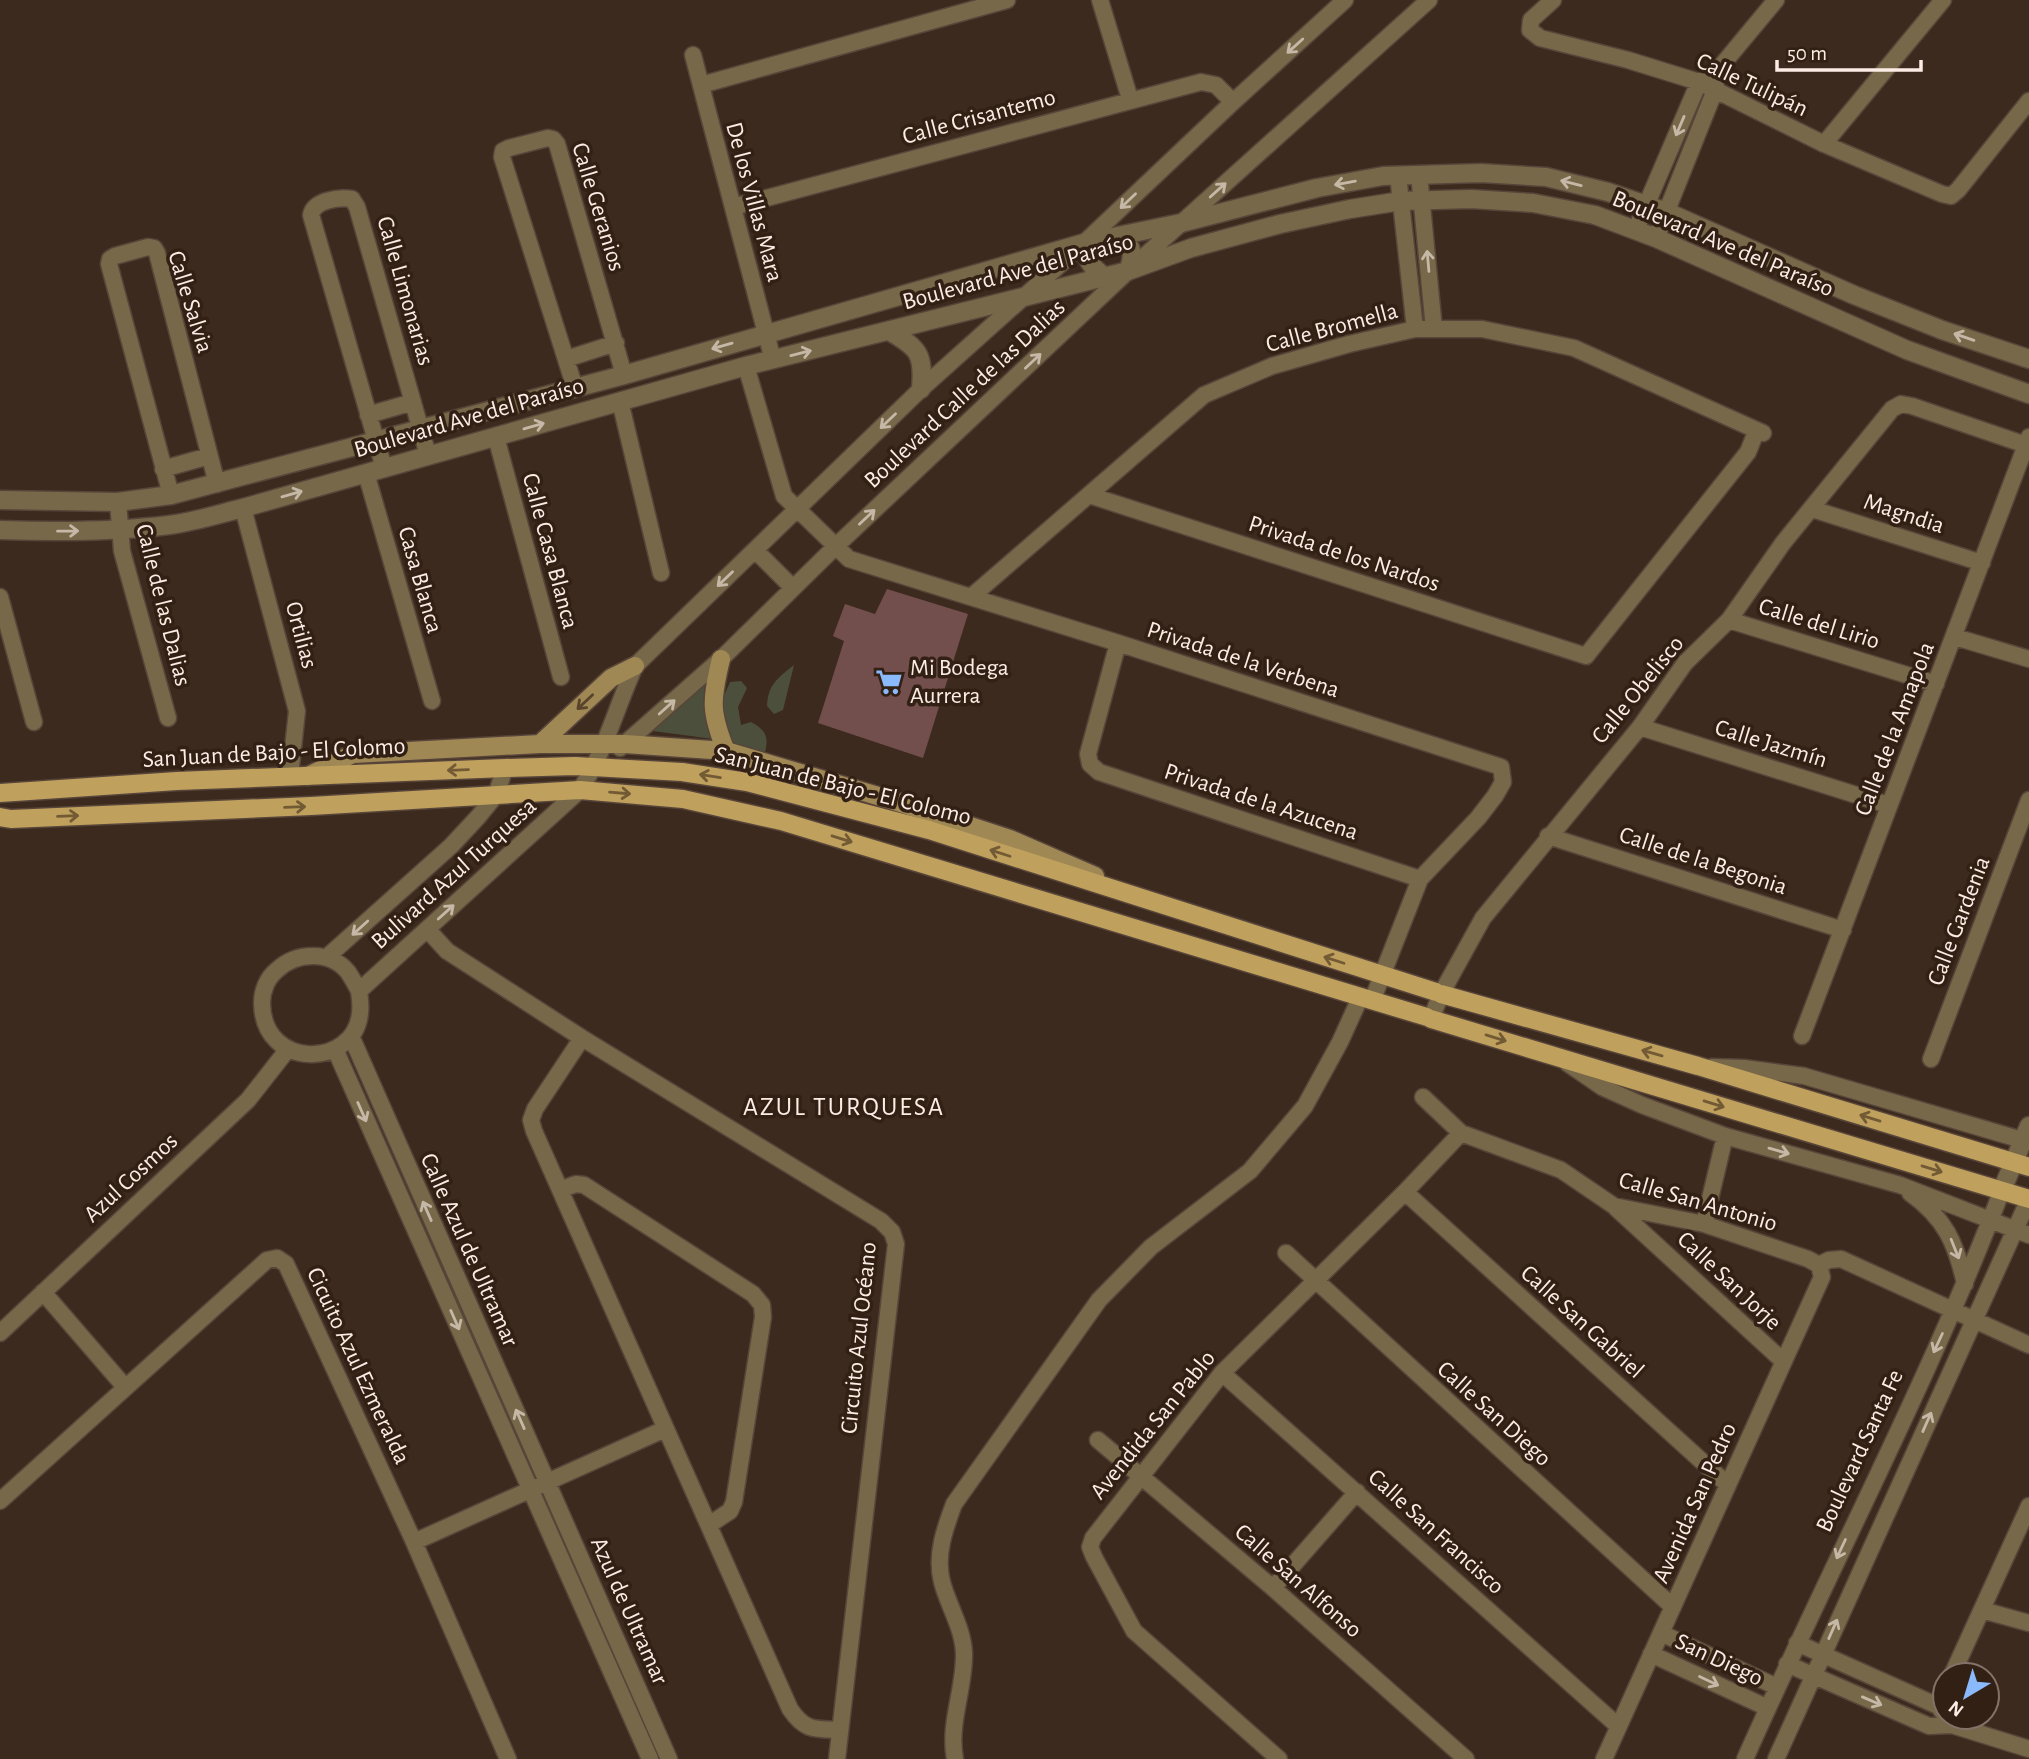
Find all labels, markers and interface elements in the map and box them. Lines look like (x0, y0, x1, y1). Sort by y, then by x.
scale bar (1777, 28, 1920, 72)
one-way arrow (1286, 38, 1304, 54)
text: 50 m (1787, 43, 1827, 64)
street label: Calle Tulipán (1693, 49, 1811, 121)
street label: Calle Crisantemo (900, 85, 1058, 149)
one-way arrow (1673, 114, 1686, 136)
street label: De los Villas Mara (721, 120, 787, 284)
street label: Calle Geranios (567, 140, 629, 274)
one-way arrow (1560, 176, 1583, 189)
one-way arrow (1334, 177, 1357, 190)
one-way arrow (1209, 181, 1226, 198)
street label: Boulevard Ave del Paraíso (1609, 186, 1837, 302)
one-way arrow (1120, 193, 1137, 210)
street label: Calle Limonarias (372, 214, 438, 368)
street label: Boulevard Ave del Paraíso (900, 230, 1136, 314)
street label: Calle Salvia (163, 248, 217, 356)
one-way arrow (1421, 250, 1434, 273)
street label: Boulevard Calle de las Dalias (860, 295, 1070, 493)
street label: Calle Bromella (1263, 299, 1401, 357)
one-way arrow (1954, 330, 1976, 342)
one-way arrow (712, 341, 734, 354)
one-way arrow (789, 346, 812, 359)
one-way arrow (1024, 352, 1041, 369)
street label: Boulevard Ave del Paraíso (351, 374, 587, 462)
one-way arrow (880, 413, 897, 430)
one-way arrow (523, 419, 545, 432)
street label: Calle Casa Blanca (518, 471, 582, 631)
one-way arrow (280, 487, 302, 500)
street label: Magndia (1861, 490, 1947, 538)
one-way arrow (859, 508, 876, 525)
street label: Privada de los Nardos (1245, 512, 1443, 596)
street label: Calle de las Dalias (131, 522, 195, 688)
one-way arrow (56, 524, 79, 538)
street label: Casa Blanca (393, 524, 447, 636)
one-way arrow (717, 571, 734, 588)
street label: Calle del Lirio (1756, 594, 1882, 654)
street label: Ortilias (281, 599, 321, 671)
street label: Privada de la Verbena (1144, 618, 1342, 702)
street label: Calle Obelisco (1588, 632, 1688, 748)
street label: Calle de la Amapola (1851, 639, 1939, 819)
place label: Mi Bodega Aurrera (910, 656, 1009, 708)
supermarket icon: Mi Bodega Aurrera (874, 667, 904, 697)
one-way arrow (576, 694, 594, 710)
one-way arrow (658, 699, 676, 715)
street label: Calle Jazmín (1712, 716, 1830, 772)
street label: San Juan de Bajo - El Colomo (142, 734, 406, 772)
street label: San Juan de Bajo - El Colomo (712, 743, 974, 829)
street label: Privada de la Azucena (1161, 759, 1361, 845)
one-way arrow (447, 763, 470, 776)
one-way arrow (699, 769, 721, 782)
one-way arrow (608, 787, 631, 800)
street label: Bulivard Azul Turquesa (367, 794, 541, 954)
one-way arrow (284, 800, 307, 813)
one-way arrow (56, 810, 79, 823)
street label: Calle de la Begonia (1616, 823, 1790, 899)
one-way arrow (831, 834, 853, 847)
one-way arrow (990, 845, 1012, 858)
street label: Calle Gardenia (1923, 853, 1995, 989)
one-way arrow (437, 903, 454, 920)
one-way arrow (351, 920, 369, 936)
one-way arrow (1323, 952, 1345, 965)
one-way arrow (1485, 1033, 1507, 1046)
one-way arrow (1641, 1046, 1663, 1059)
district label: AZUL TURQUESA (743, 1094, 945, 1120)
one-way arrow (1703, 1099, 1725, 1112)
one-way arrow (356, 1101, 369, 1122)
one-way arrow (1859, 1111, 1881, 1124)
street label: Azul Cosmos (80, 1129, 182, 1227)
one-way arrow (1767, 1145, 1789, 1158)
street label: Calle Azul de Ultramar (416, 1150, 522, 1350)
one-way arrow (1921, 1163, 1943, 1176)
street label: Calle San Antonio (1616, 1168, 1780, 1236)
one-way arrow (420, 1201, 433, 1223)
street label: Calle San Jorje (1672, 1227, 1786, 1335)
one-way arrow (1950, 1237, 1963, 1259)
street label: Circuito Azul Océano (837, 1241, 881, 1435)
street label: Calle San Gabriel (1516, 1261, 1648, 1383)
street label: Cicuito Azul Ezmeralda (302, 1264, 414, 1468)
one-way arrow (449, 1309, 462, 1330)
one-way arrow (1930, 1332, 1944, 1353)
street label: Avendida San Pablo (1086, 1346, 1220, 1504)
street label: Calle San Diego (1432, 1357, 1556, 1471)
street label: Boulevard Santa Fe (1812, 1366, 1908, 1536)
one-way arrow (513, 1409, 526, 1430)
one-way arrow (1921, 1412, 1934, 1433)
street label: Avenida San Pedro (1649, 1419, 1741, 1587)
street label: Calle San Francisco (1363, 1465, 1509, 1599)
street label: Calle San Alfonso (1230, 1520, 1366, 1642)
street label: Azul de Ultramar (586, 1534, 672, 1688)
one-way arrow (1834, 1538, 1847, 1559)
one-way arrow (1827, 1619, 1840, 1640)
street label: San Diego (1671, 1629, 1767, 1691)
north arrow (1931, 1661, 2001, 1731)
one-way arrow (1698, 1675, 1719, 1688)
one-way arrow (1861, 1695, 1882, 1708)
text: N (1945, 1697, 1968, 1720)

